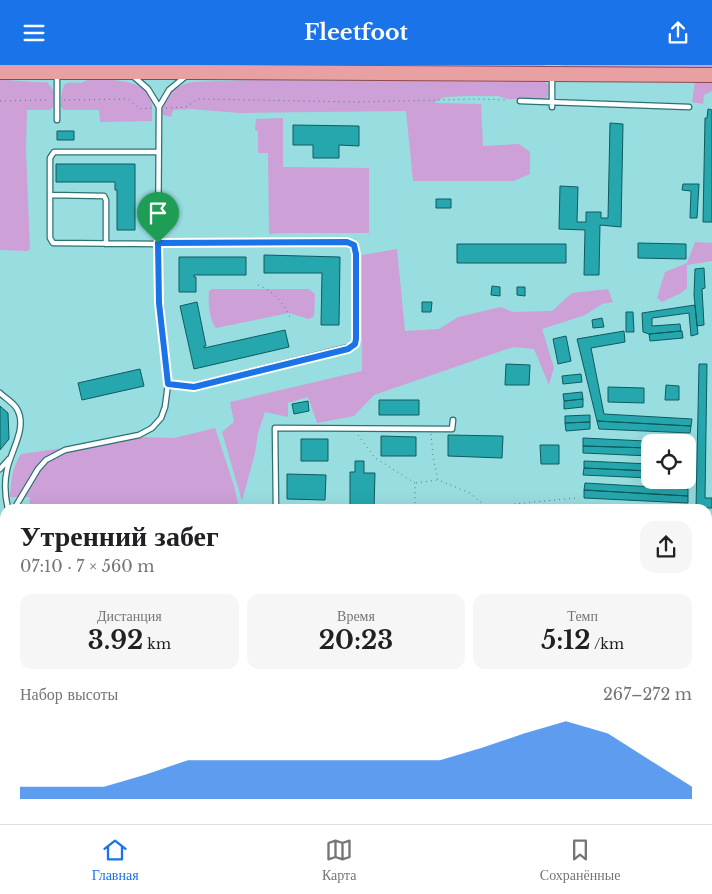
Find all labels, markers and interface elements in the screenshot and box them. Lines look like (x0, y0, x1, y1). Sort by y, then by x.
icon: menu (20, 19, 48, 47)
text: Fleetfoot (304, 19, 408, 46)
icon: share (664, 19, 692, 47)
pin (137, 192, 179, 243)
icon: arrive (144, 199, 172, 227)
map controls (641, 434, 696, 489)
button: locate (641, 434, 696, 489)
text: Утренний забег (20, 519, 219, 554)
button: share (640, 521, 692, 573)
text: 07:10 · 7 × 560 m (20, 556, 154, 576)
text: Дистанция (97, 607, 162, 625)
text: Время (337, 607, 375, 625)
text: Темп (567, 607, 598, 625)
text: 3.92 (88, 625, 143, 656)
text: 20:23 (319, 625, 393, 656)
text: 5:12 (541, 625, 590, 656)
text: km (143, 635, 171, 653)
text: /km (590, 635, 624, 653)
text: Набор высоты (20, 684, 118, 704)
text: 267–272 m (603, 684, 692, 704)
tab: Главная (92, 836, 139, 884)
tab: Карта (322, 836, 357, 884)
tab: Сохранённые (540, 836, 620, 884)

